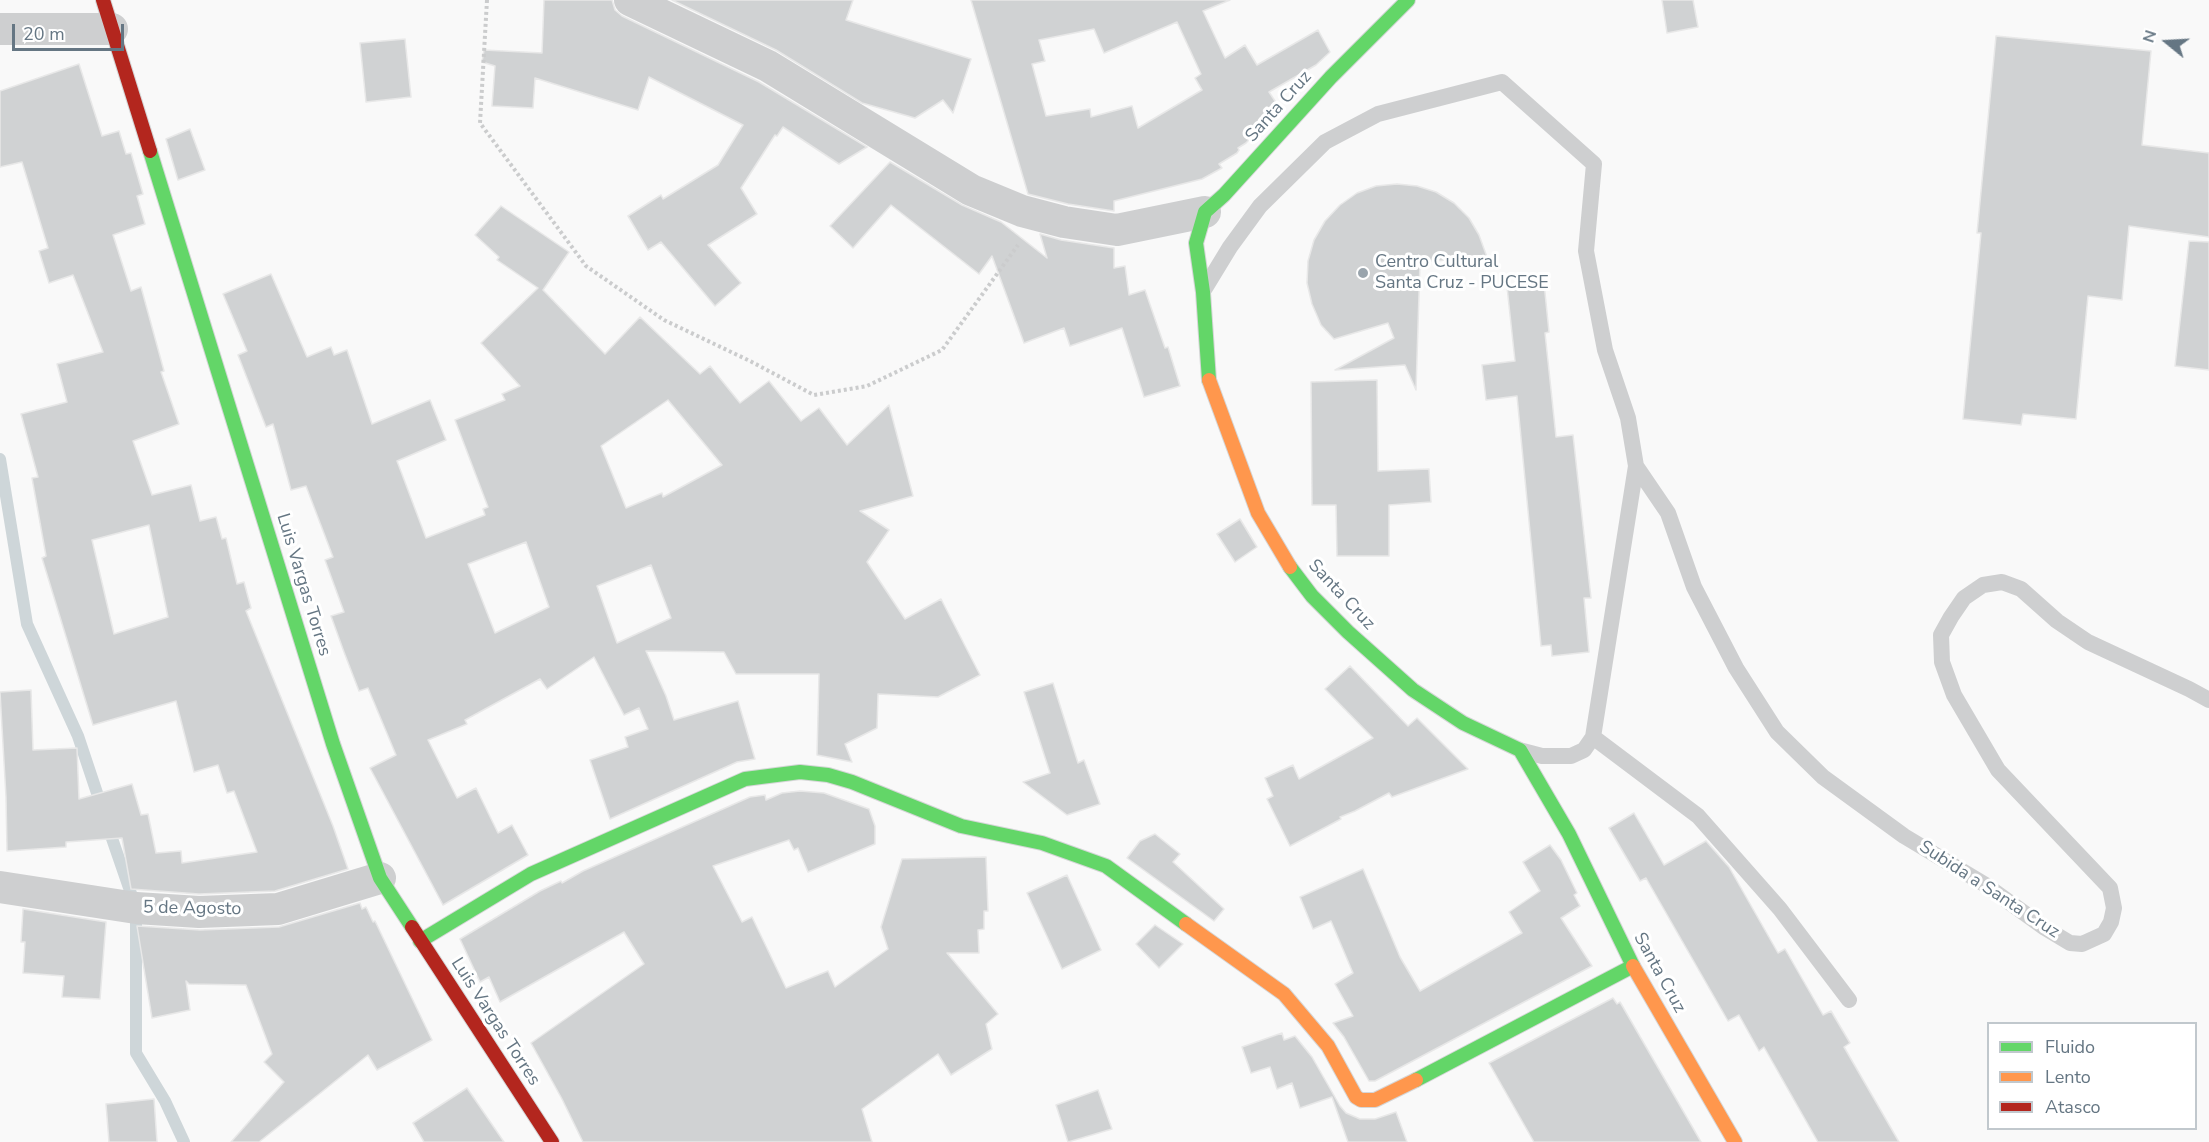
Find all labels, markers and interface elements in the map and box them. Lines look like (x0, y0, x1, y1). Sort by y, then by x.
scale bar (15, 12, 128, 50)
north arrow (2137, 12, 2197, 72)
text: 20 m (23, 22, 65, 46)
text: N (2138, 27, 2162, 46)
street label: Santa Cruz (1241, 67, 1317, 147)
place label: Centro Cultural Santa Cruz - PUCESE (1375, 252, 1549, 294)
marker: Centro Cultural Santa Cruz - PUCESE (1356, 266, 1370, 280)
street label: Luis Vargas Torres (271, 511, 335, 659)
street label: Santa Cruz (1303, 555, 1379, 635)
street label: Subida a Santa Cruz (1915, 837, 2063, 943)
street label: 5 de Agosto (143, 897, 241, 921)
street label: Santa Cruz (1628, 929, 1690, 1017)
street label: Luis Vargas Torres (446, 954, 544, 1090)
legend (1987, 1022, 2197, 1130)
text: Fluido (2045, 1035, 2095, 1059)
text: Lento (2045, 1065, 2091, 1089)
text: Atasco (2045, 1095, 2101, 1119)

